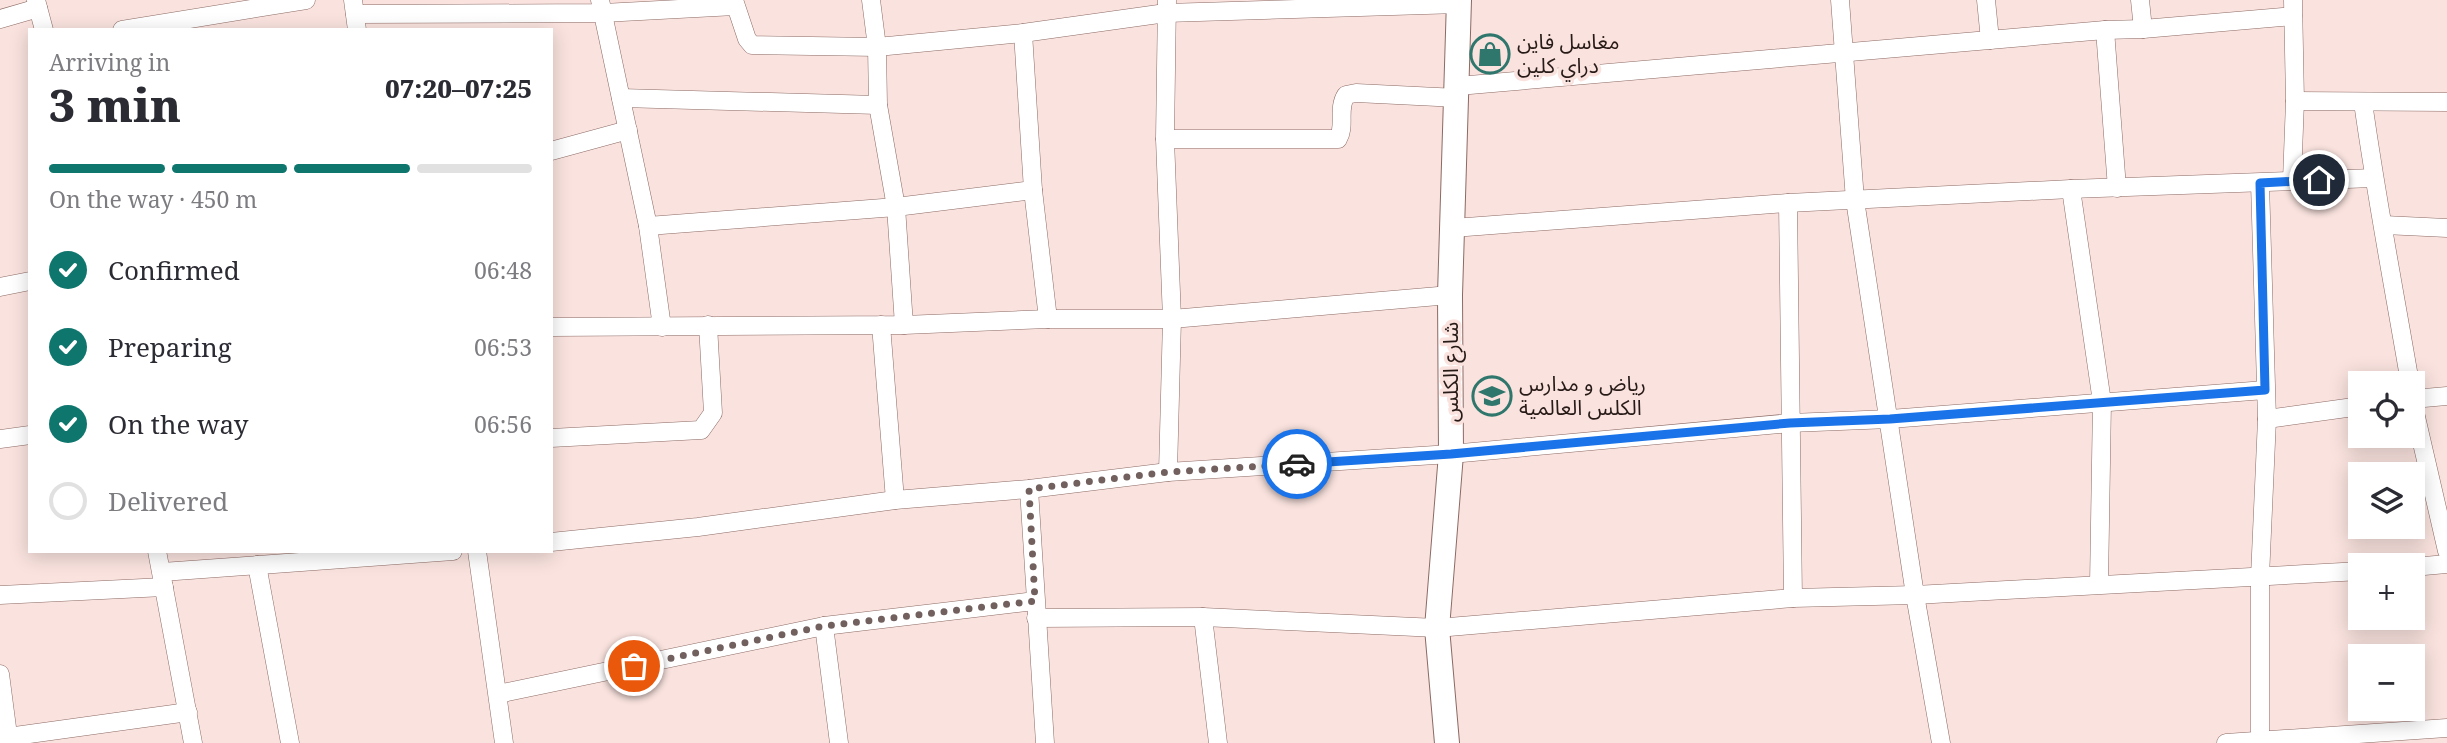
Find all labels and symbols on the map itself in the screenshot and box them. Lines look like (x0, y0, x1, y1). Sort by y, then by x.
place label: مغاسل فاين دراي كلين (1517, 27, 1619, 82)
shop icon: مغاسل فاين دراي كلين (1469, 33, 1511, 75)
pin (2289, 150, 2349, 210)
street label: شارع الكلس (1436, 322, 1466, 422)
place label: رياض و مدارس الكلس العالمية (1519, 369, 1646, 421)
school or university icon: رياض و مدارس الكلس العالمية (1471, 375, 1513, 417)
courier (1262, 429, 1332, 499)
pin (604, 636, 664, 696)

